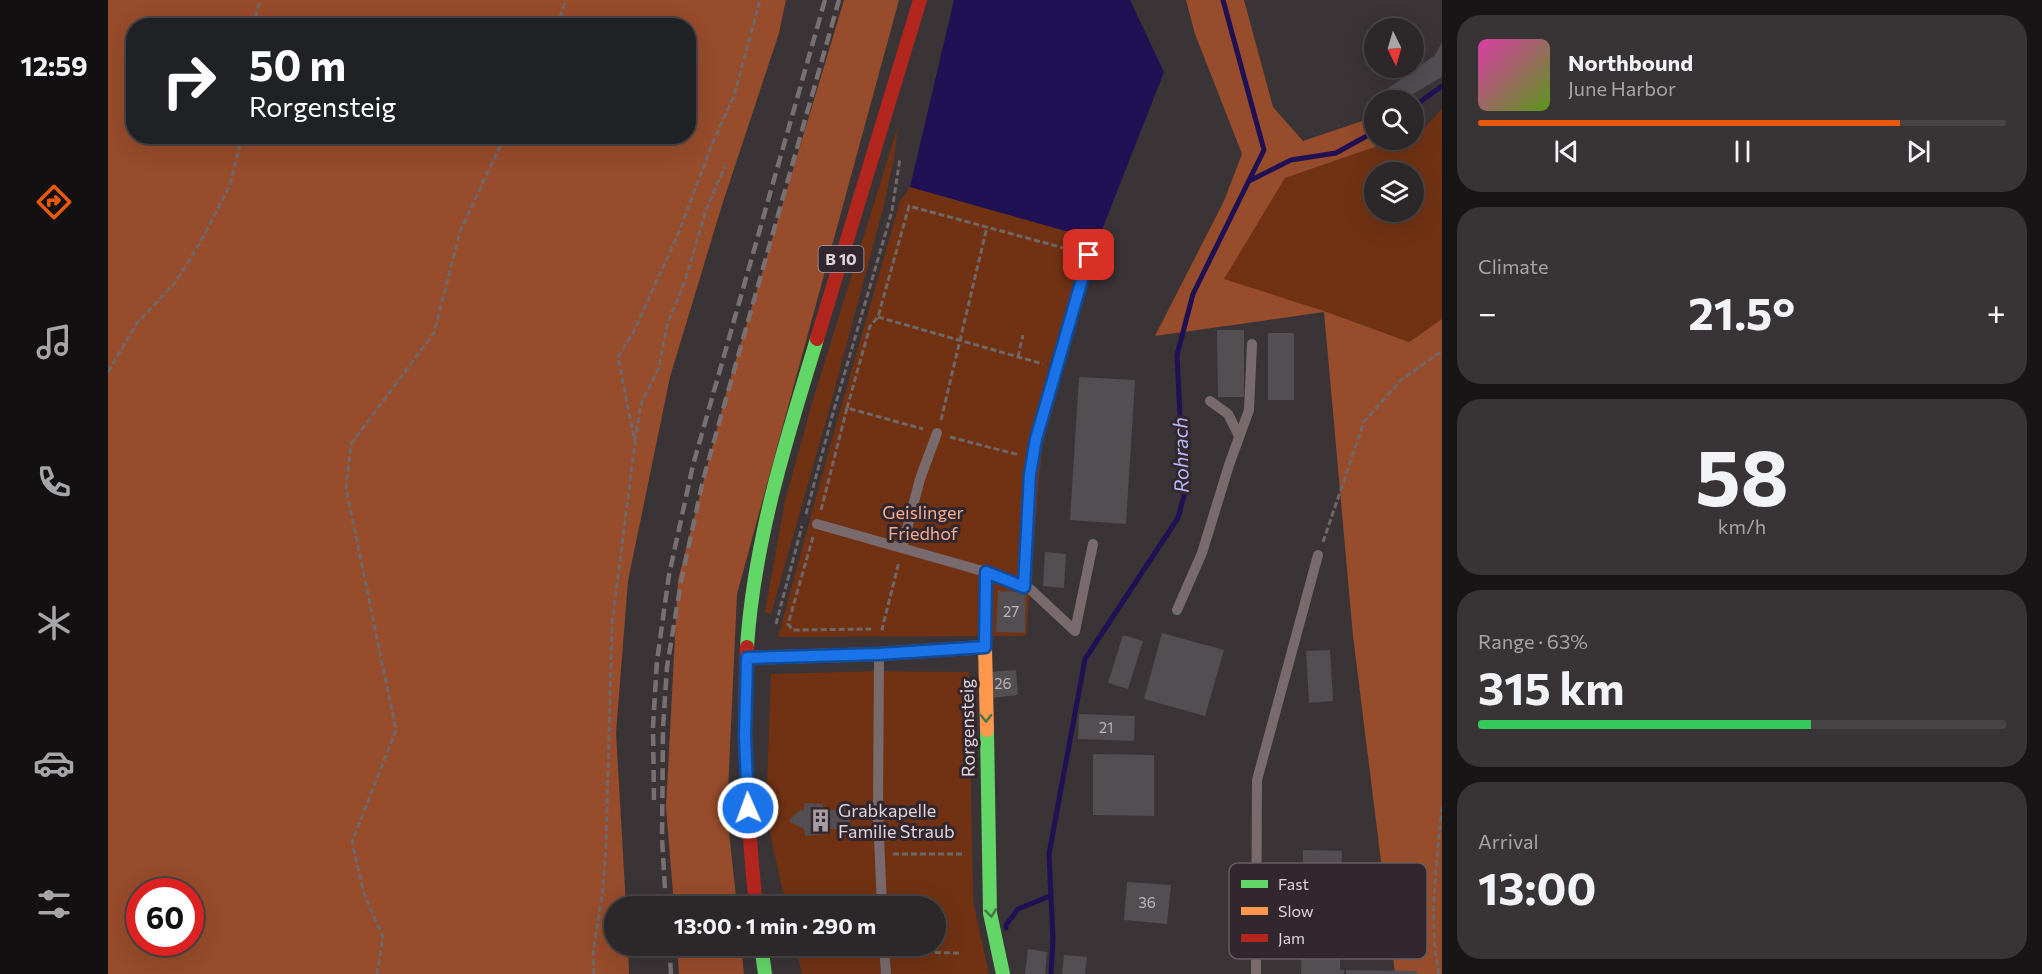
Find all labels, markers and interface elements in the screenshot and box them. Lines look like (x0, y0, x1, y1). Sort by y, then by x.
north arrow (1364, 18, 1424, 78)
map controls (1364, 18, 1424, 222)
text: 50 m (249, 38, 346, 90)
icon: right (150, 42, 228, 120)
text: 12:59 (20, 49, 88, 82)
text: Northbound (1568, 49, 1693, 76)
text: June Harbor (1568, 76, 1676, 100)
text: Rorgensteig (249, 90, 396, 123)
button: search (1364, 90, 1424, 150)
icon: previous (1550, 135, 1583, 168)
icon: pause (1726, 135, 1759, 168)
icon: next (1902, 135, 1935, 168)
button: layers (1364, 162, 1424, 222)
icon: directions (33, 181, 75, 223)
pin (1063, 229, 1114, 280)
icon: arrive (1072, 238, 1105, 271)
road number: B 10 (818, 246, 864, 272)
text: Climate (1478, 254, 1548, 278)
text: 21.5° (1688, 284, 1795, 339)
text: − (1478, 291, 1497, 332)
text: + (1987, 291, 2006, 332)
icon: music (33, 321, 75, 363)
water label: Rohrach (1167, 417, 1193, 493)
text: 58 (1695, 427, 1789, 522)
icon: phone (33, 461, 75, 503)
park label: Geislinger Friedhof (882, 501, 964, 544)
text: km/h (1718, 514, 1766, 538)
icon: climate (33, 602, 75, 644)
house number: 27 (1003, 602, 1019, 620)
text: Range · 63% (1478, 629, 1588, 653)
text: 315 km (1478, 659, 1625, 714)
house number: 26 (994, 674, 1012, 692)
street label: Rorgensteig (955, 679, 979, 777)
one-way arrow (980, 713, 992, 722)
house number: 21 (1099, 718, 1113, 736)
icon: car (33, 742, 75, 784)
position arrow (716, 776, 780, 840)
place label: Grabkapelle Familie Straub (838, 799, 955, 842)
building icon: Grabkapelle Familie Straub (807, 808, 833, 834)
text: Arrival (1478, 829, 1539, 853)
text: 13:00 (1478, 859, 1596, 914)
legend (1229, 863, 1427, 959)
text: Fast (1278, 874, 1309, 893)
speed limit sign: 60 (126, 878, 204, 956)
icon: filters (33, 883, 75, 925)
house number: 36 (1138, 893, 1156, 911)
text: Slow (1278, 901, 1314, 920)
one-way arrow (984, 908, 997, 917)
text: 13:00 · 1 min · 290 m (674, 912, 876, 939)
text: Jam (1278, 928, 1305, 947)

